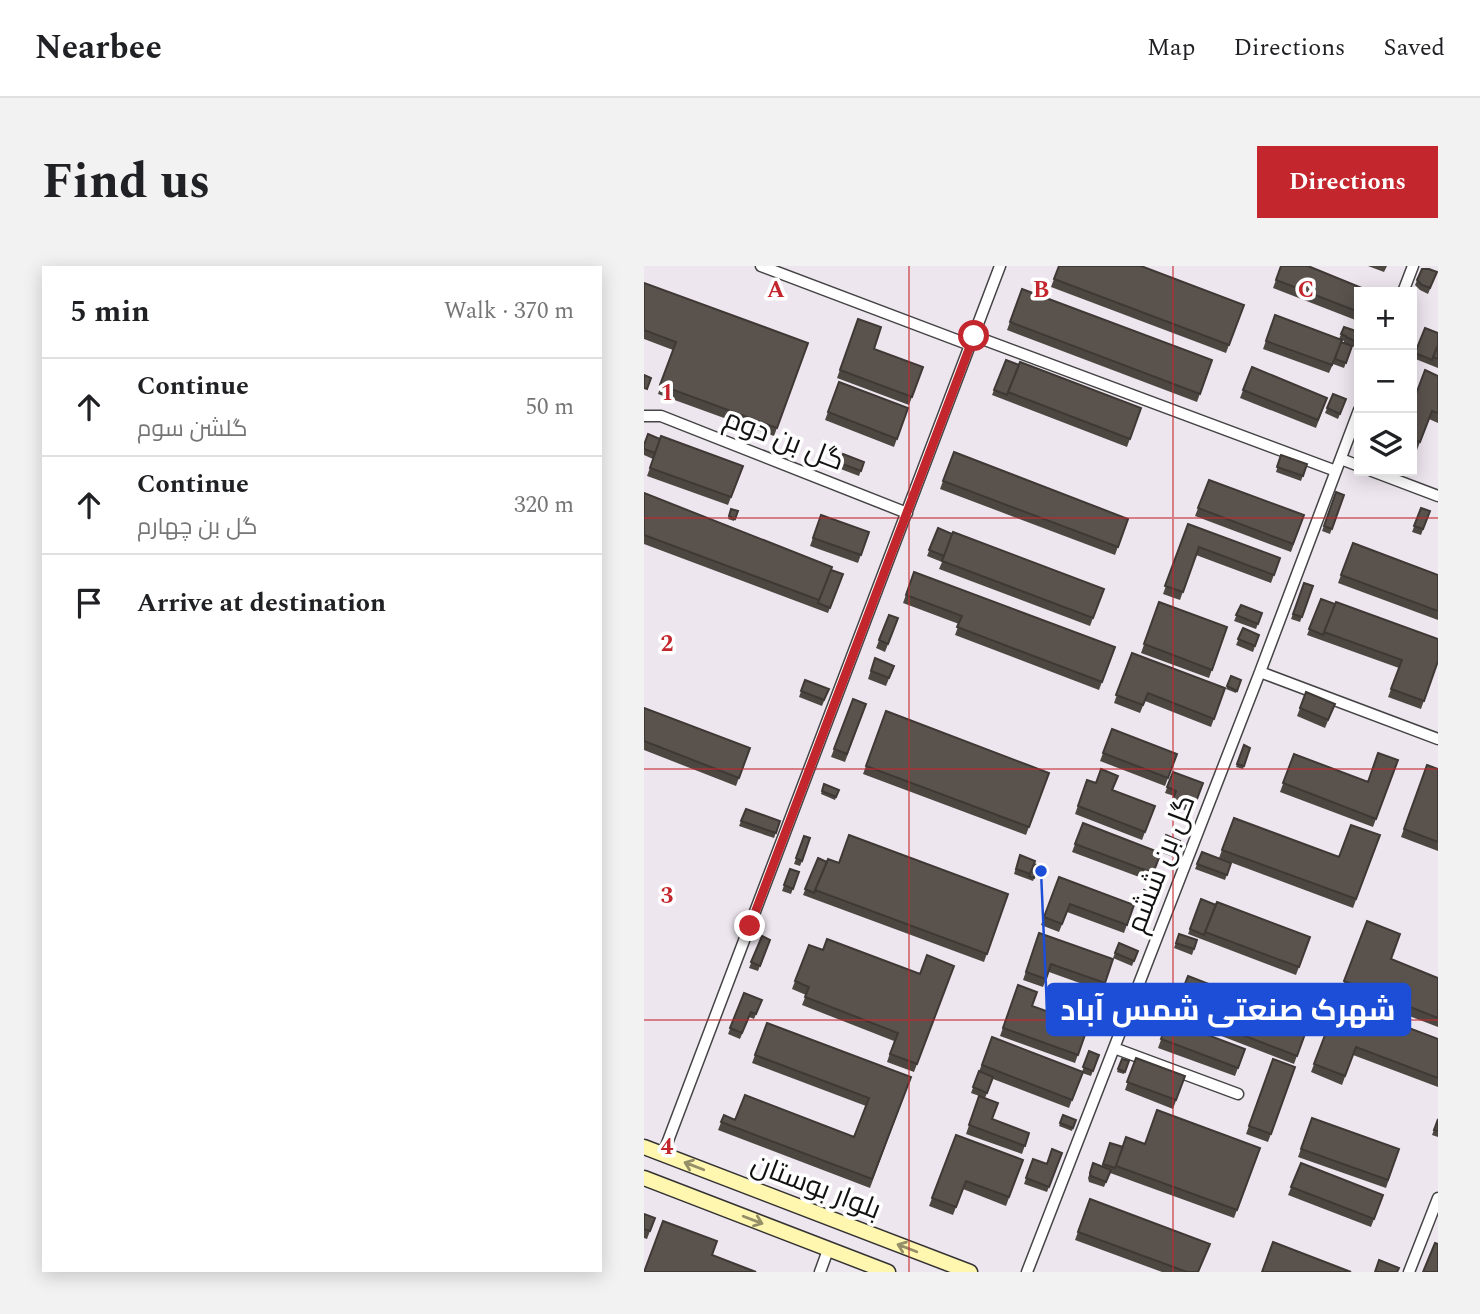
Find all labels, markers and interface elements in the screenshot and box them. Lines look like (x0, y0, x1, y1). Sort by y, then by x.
text: Nearbee (35, 23, 162, 73)
text: Map (1147, 30, 1195, 66)
text: Directions (1233, 30, 1345, 66)
text: Saved (1383, 30, 1445, 66)
text: Find us (42, 145, 210, 220)
button: Directions (1257, 146, 1438, 218)
text: A (767, 273, 785, 308)
text: B (1033, 273, 1049, 308)
text: C (1298, 273, 1314, 308)
map controls (1354, 287, 1417, 476)
button: + (1354, 287, 1417, 350)
text: 5 min (70, 289, 150, 335)
text: Walk · 370 m (444, 294, 574, 329)
route start (958, 320, 989, 351)
button: − (1354, 350, 1417, 413)
text: Continue (137, 366, 249, 406)
text: 1 (661, 376, 673, 411)
icon: ahead (70, 388, 108, 426)
text: 50 m (525, 390, 574, 425)
street label: گل بن دوم (718, 397, 850, 483)
text: گلشن سوم (137, 412, 248, 447)
button: layers (1354, 413, 1417, 476)
text: Continue (137, 464, 249, 504)
icon: ahead (70, 486, 108, 524)
text: 320 m (514, 488, 574, 523)
text: گل بن چهارم (137, 510, 258, 545)
text: Arrive at destination (137, 583, 386, 623)
icon: arrive (70, 584, 108, 622)
text: 2 (661, 627, 674, 662)
street label: گل بن ششم (1115, 789, 1207, 939)
text: 3 (661, 879, 674, 914)
route end (734, 910, 765, 941)
callout: شهرک صنعتی شمس آباد (1047, 984, 1410, 1035)
text: شهرک صنعتی شمس آباد (1060, 988, 1396, 1034)
text: 4 (661, 1130, 674, 1165)
street label: بلوار بوستان (745, 1143, 887, 1231)
one-way arrow (684, 1159, 706, 1172)
one-way arrow (742, 1215, 764, 1228)
one-way arrow (896, 1240, 918, 1253)

